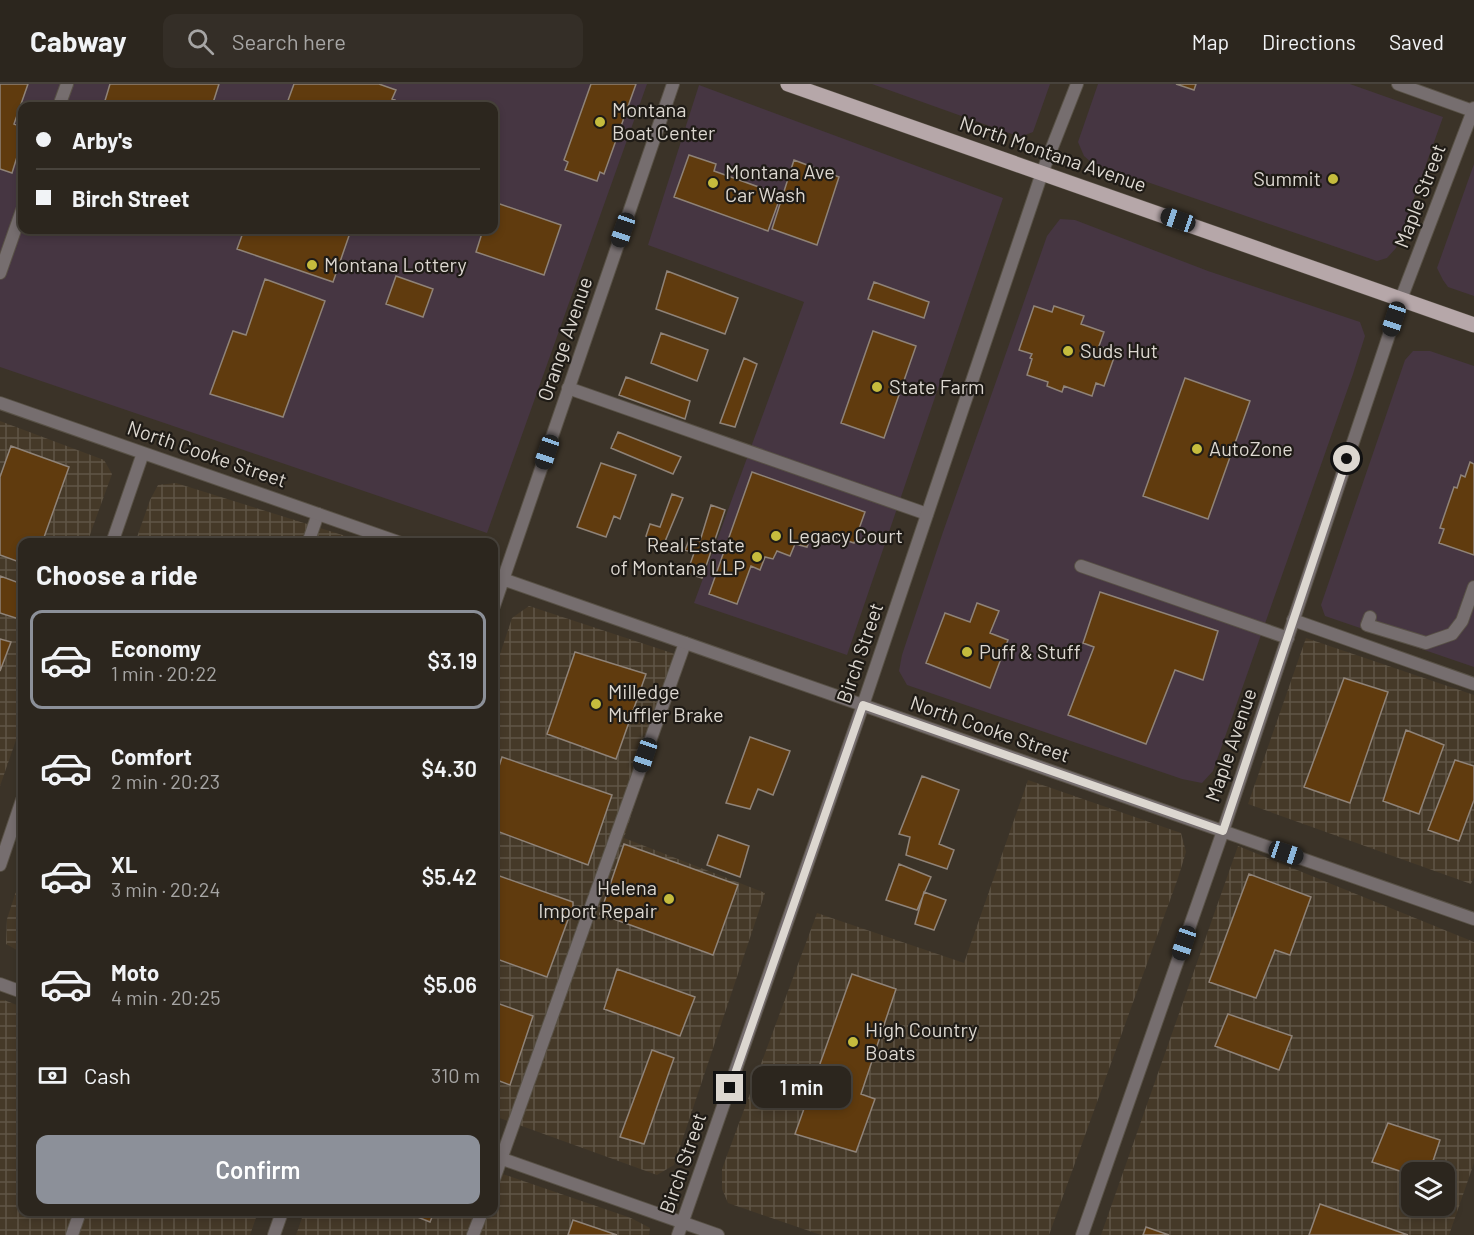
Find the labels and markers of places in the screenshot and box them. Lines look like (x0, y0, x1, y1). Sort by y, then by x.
place label: Montana Boat Center (612, 97, 715, 144)
marker: Montana Boat Center (593, 115, 607, 129)
place label: Montana Ave Car Wash (725, 159, 835, 206)
place label: Summit (1253, 166, 1321, 190)
marker: Summit (1326, 172, 1340, 186)
marker: Montana Ave Car Wash (706, 176, 720, 190)
place label: Montana Lottery (324, 252, 467, 276)
marker: Montana Lottery (305, 258, 319, 272)
place label: Suds Hut (1080, 338, 1158, 362)
marker: Suds Hut (1061, 344, 1075, 358)
place label: State Farm (889, 374, 985, 398)
marker: State Farm (870, 380, 884, 394)
place label: AutoZone (1209, 436, 1293, 460)
marker: AutoZone (1190, 442, 1204, 456)
place label: Legacy Court (788, 523, 903, 547)
marker: Legacy Court (769, 529, 783, 543)
place label: Real Estate of Montana LLP (610, 532, 745, 579)
marker: Real Estate of Montana LLP (750, 550, 764, 564)
place label: Puff & Stuff (979, 639, 1081, 663)
marker: Puff & Stuff (960, 645, 974, 659)
place label: Milledge Muffler Brake (608, 679, 724, 726)
marker: Milledge Muffler Brake (589, 697, 603, 711)
place label: Helena Import Repair (538, 875, 657, 922)
marker: Helena Import Repair (662, 892, 676, 906)
place label: High Country Boats (865, 1017, 978, 1064)
marker: High Country Boats (846, 1035, 860, 1049)

